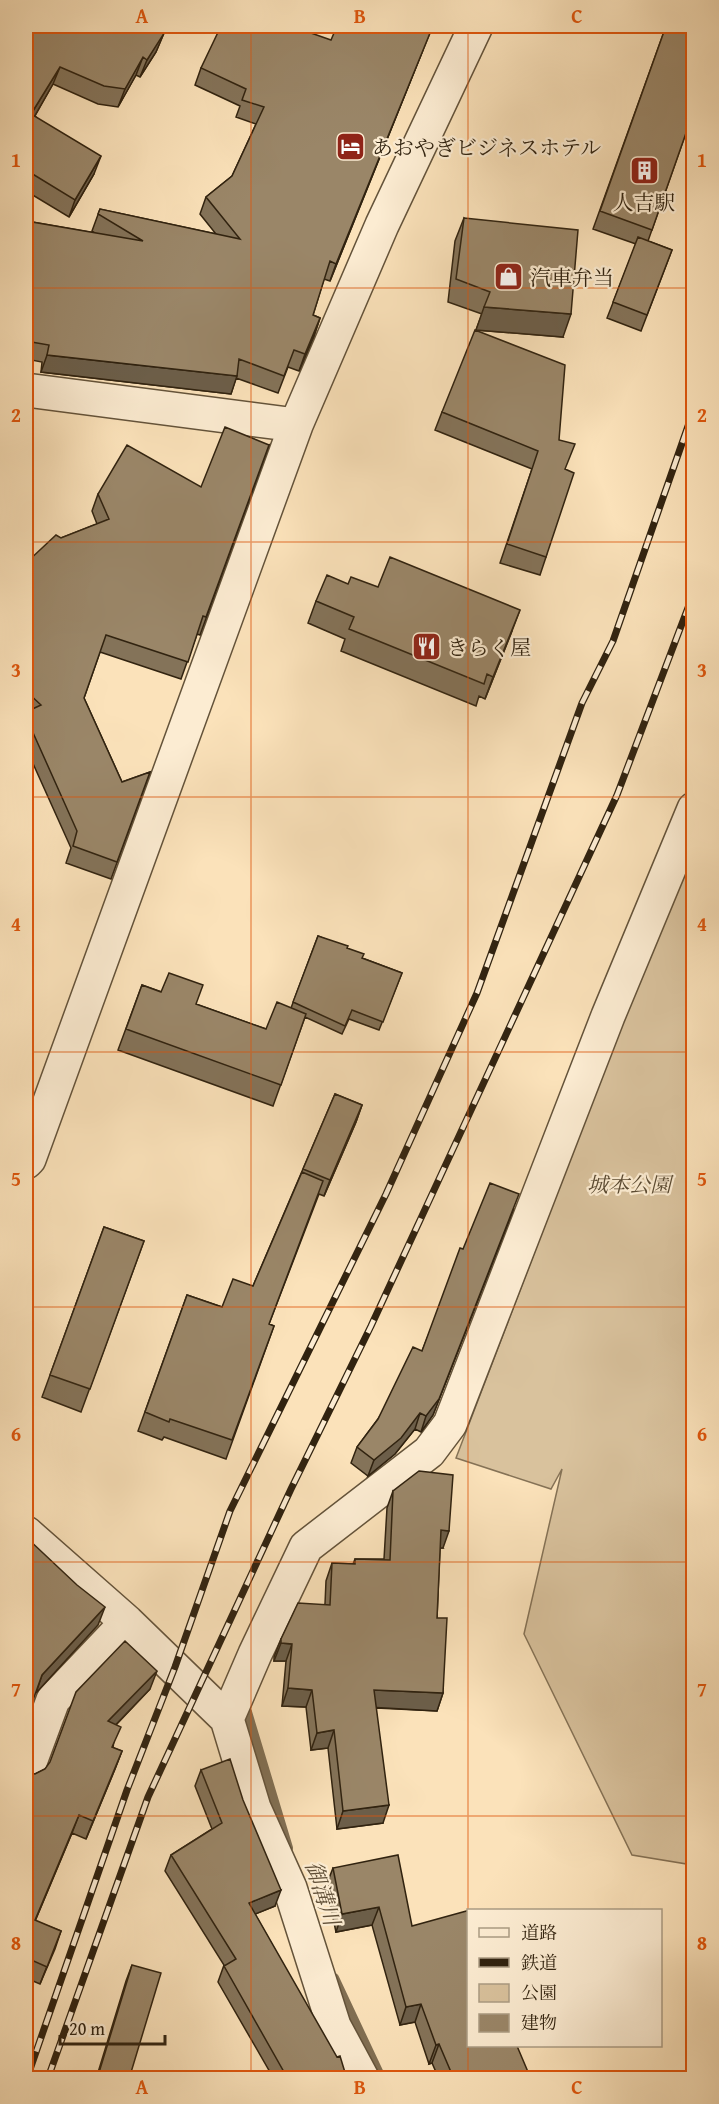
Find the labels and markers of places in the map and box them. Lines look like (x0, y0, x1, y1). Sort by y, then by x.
hotel icon: あおやぎビジネスホテル (335, 131, 367, 163)
place label: あおやぎビジネスホテル (372, 132, 601, 163)
building icon: 人吉駅 (628, 155, 660, 187)
place label: 人吉駅 (613, 187, 676, 218)
shop icon: 汽車弁当 (493, 261, 525, 293)
place label: 汽車弁当 (530, 262, 614, 293)
restaurant icon: きらく屋 (410, 631, 442, 663)
place label: きらく屋 (447, 632, 531, 663)

